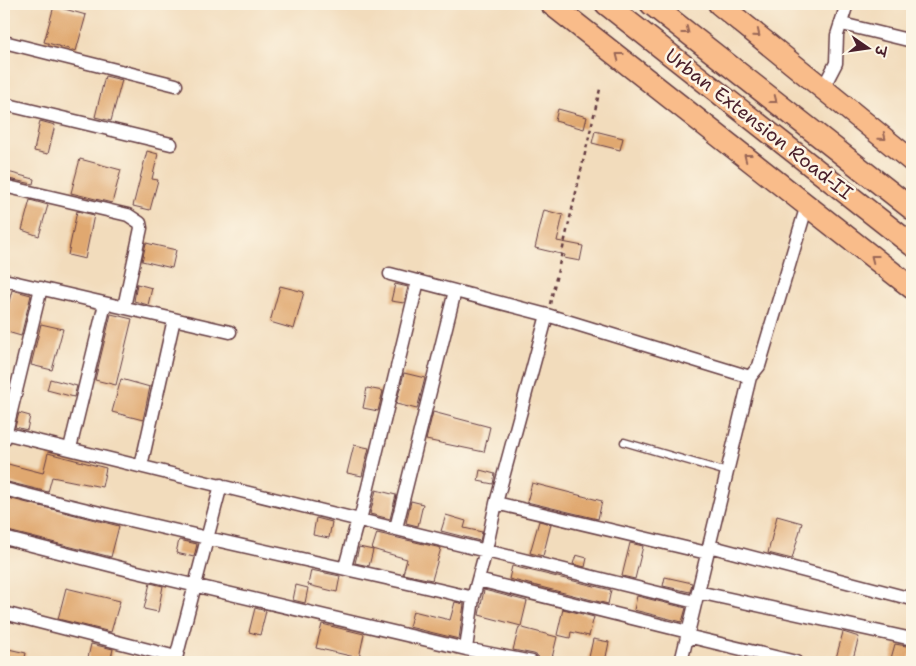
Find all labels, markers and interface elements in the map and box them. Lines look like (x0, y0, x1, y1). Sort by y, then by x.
north arrow (844, 22, 894, 72)
one-way arrow (680, 26, 689, 34)
one-way arrow (751, 29, 760, 37)
text: उ (870, 42, 891, 59)
street label: Urban Extension Road-II (660, 43, 858, 205)
one-way arrow (616, 54, 625, 62)
one-way arrow (768, 94, 778, 103)
one-way arrow (877, 132, 886, 140)
one-way arrow (743, 153, 752, 162)
one-way arrow (871, 255, 880, 263)

